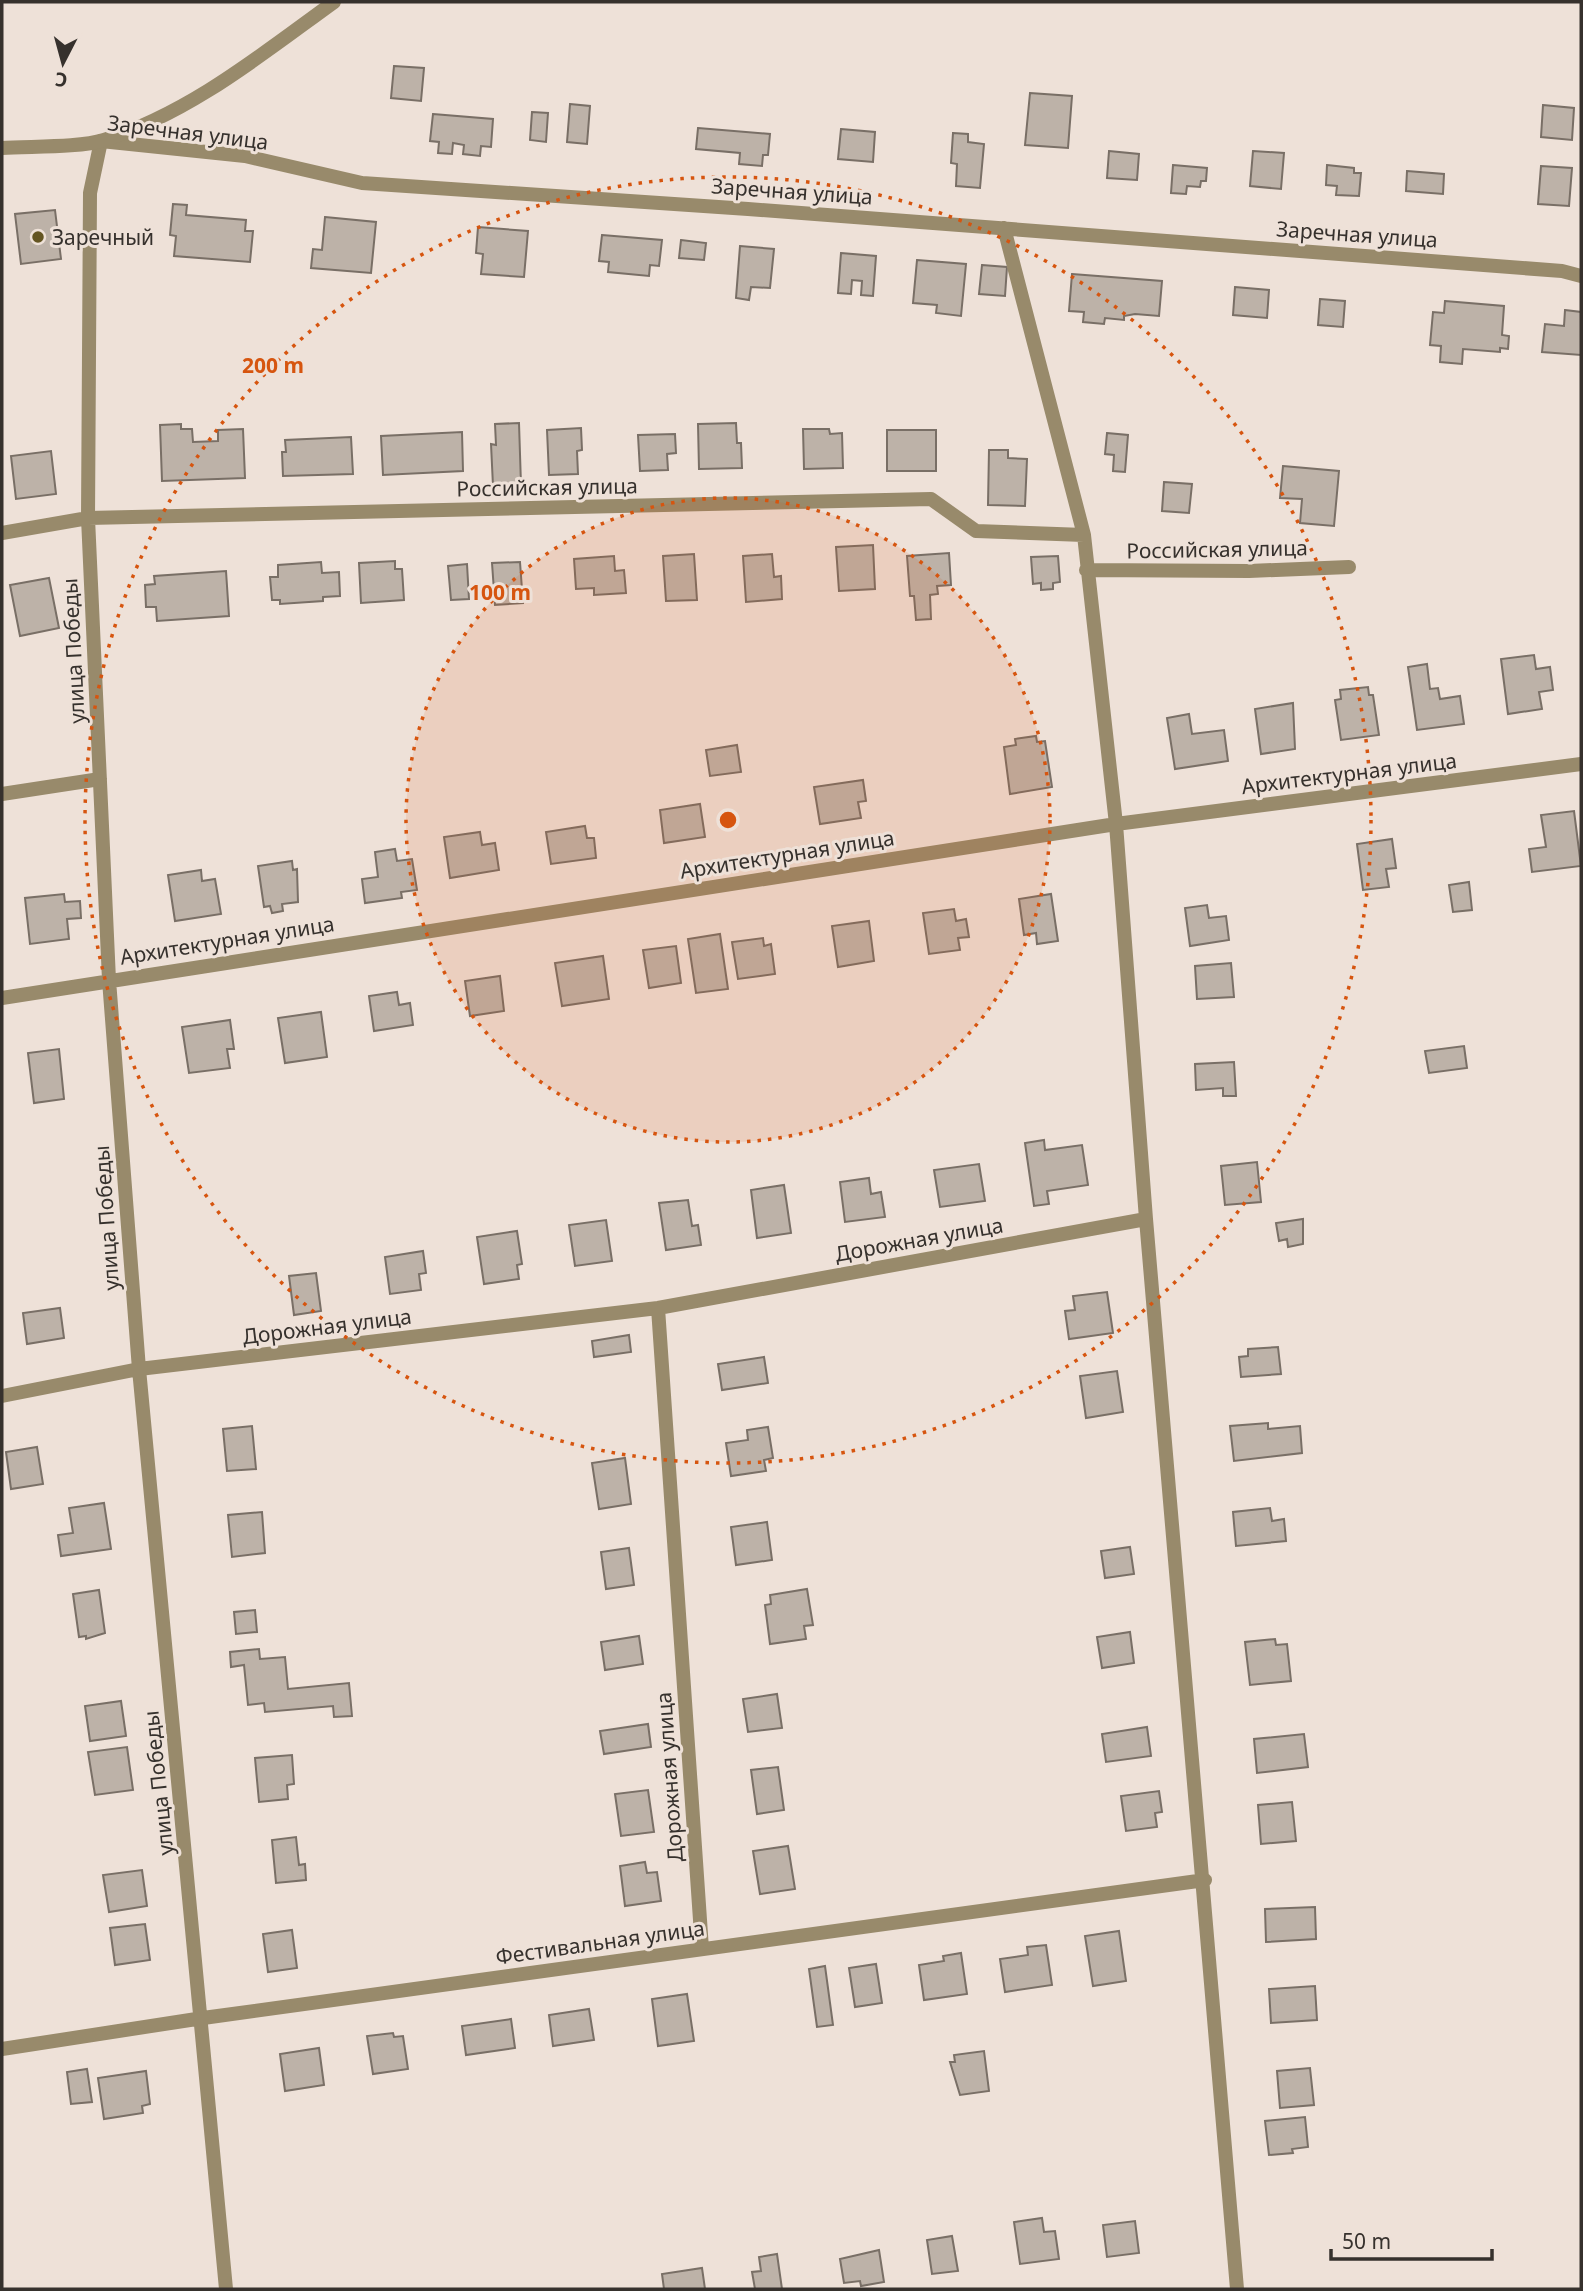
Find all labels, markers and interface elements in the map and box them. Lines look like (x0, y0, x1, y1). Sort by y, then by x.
north arrow (28, 28, 98, 98)
text: С (54, 66, 69, 93)
street label: Заречная улица (106, 108, 270, 156)
street label: Заречная улица (710, 171, 874, 211)
street label: Заречная улица (1275, 214, 1439, 254)
place label: Заречный (52, 223, 154, 251)
marker: Заречный (30, 229, 46, 245)
text: 200 m (242, 351, 304, 379)
street label: Российская улица (456, 471, 638, 503)
street label: Российская улица (1126, 533, 1308, 565)
street label: улица Победы (55, 578, 91, 724)
text: 100 m (469, 578, 531, 606)
street label: Архитектурная улица (1240, 746, 1458, 800)
centre of rings (716, 808, 740, 832)
street label: Архитектурная улица (678, 823, 896, 885)
street label: Архитектурная улица (118, 909, 336, 971)
street label: улица Победы (87, 1144, 125, 1292)
street label: Дорожная улица (833, 1210, 1005, 1268)
street label: Дорожная улица (241, 1302, 413, 1350)
street label: Дорожная улица (649, 1691, 689, 1863)
street label: улица Победы (136, 1709, 180, 1857)
street label: Фестивальная улица (494, 1913, 706, 1971)
scale bar (1331, 2218, 1492, 2262)
text: 50 m (1342, 2227, 1391, 2255)

